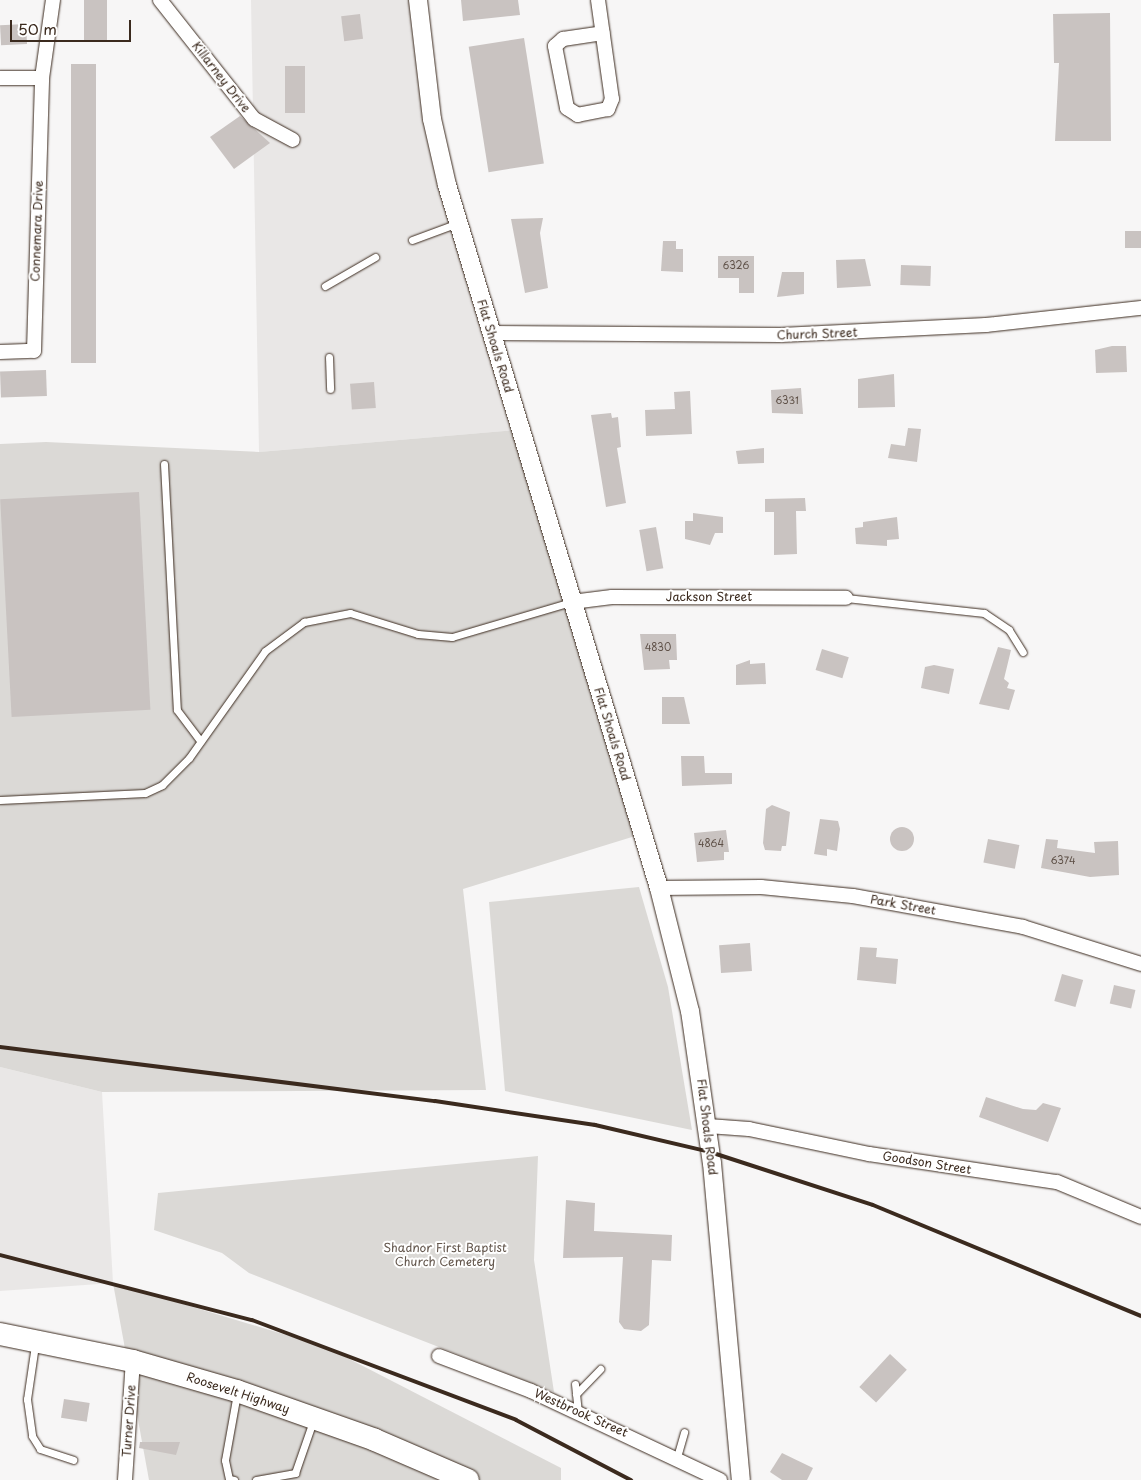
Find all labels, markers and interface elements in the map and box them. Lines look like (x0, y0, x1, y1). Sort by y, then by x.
scale bar (12, 10, 134, 42)
text: 50 m (18, 17, 57, 40)
street label: Killarney Drive (189, 39, 253, 115)
street label: Connemara Drive (28, 180, 46, 282)
house number: 6326 (723, 259, 749, 271)
street label: Flat Shoals Road (474, 297, 516, 395)
street label: Church Street (776, 325, 858, 343)
house number: 6331 (775, 394, 799, 406)
street label: Jackson Street (666, 590, 752, 604)
house number: 4830 (645, 641, 671, 653)
street label: Flat Shoals Road (591, 685, 633, 783)
house number: 4864 (698, 837, 724, 849)
house number: 6374 (1050, 854, 1076, 866)
street label: Park Street (869, 892, 937, 918)
street label: Flat Shoals Road (694, 1078, 720, 1176)
street label: Goodson Street (882, 1149, 972, 1177)
park label: Shadnor First Baptist Church Cemetery (383, 1241, 507, 1269)
street label: Roosevelt Highway (184, 1369, 292, 1417)
street label: Turner Drive (119, 1384, 139, 1458)
street label: Westbrook Street (532, 1386, 630, 1440)

